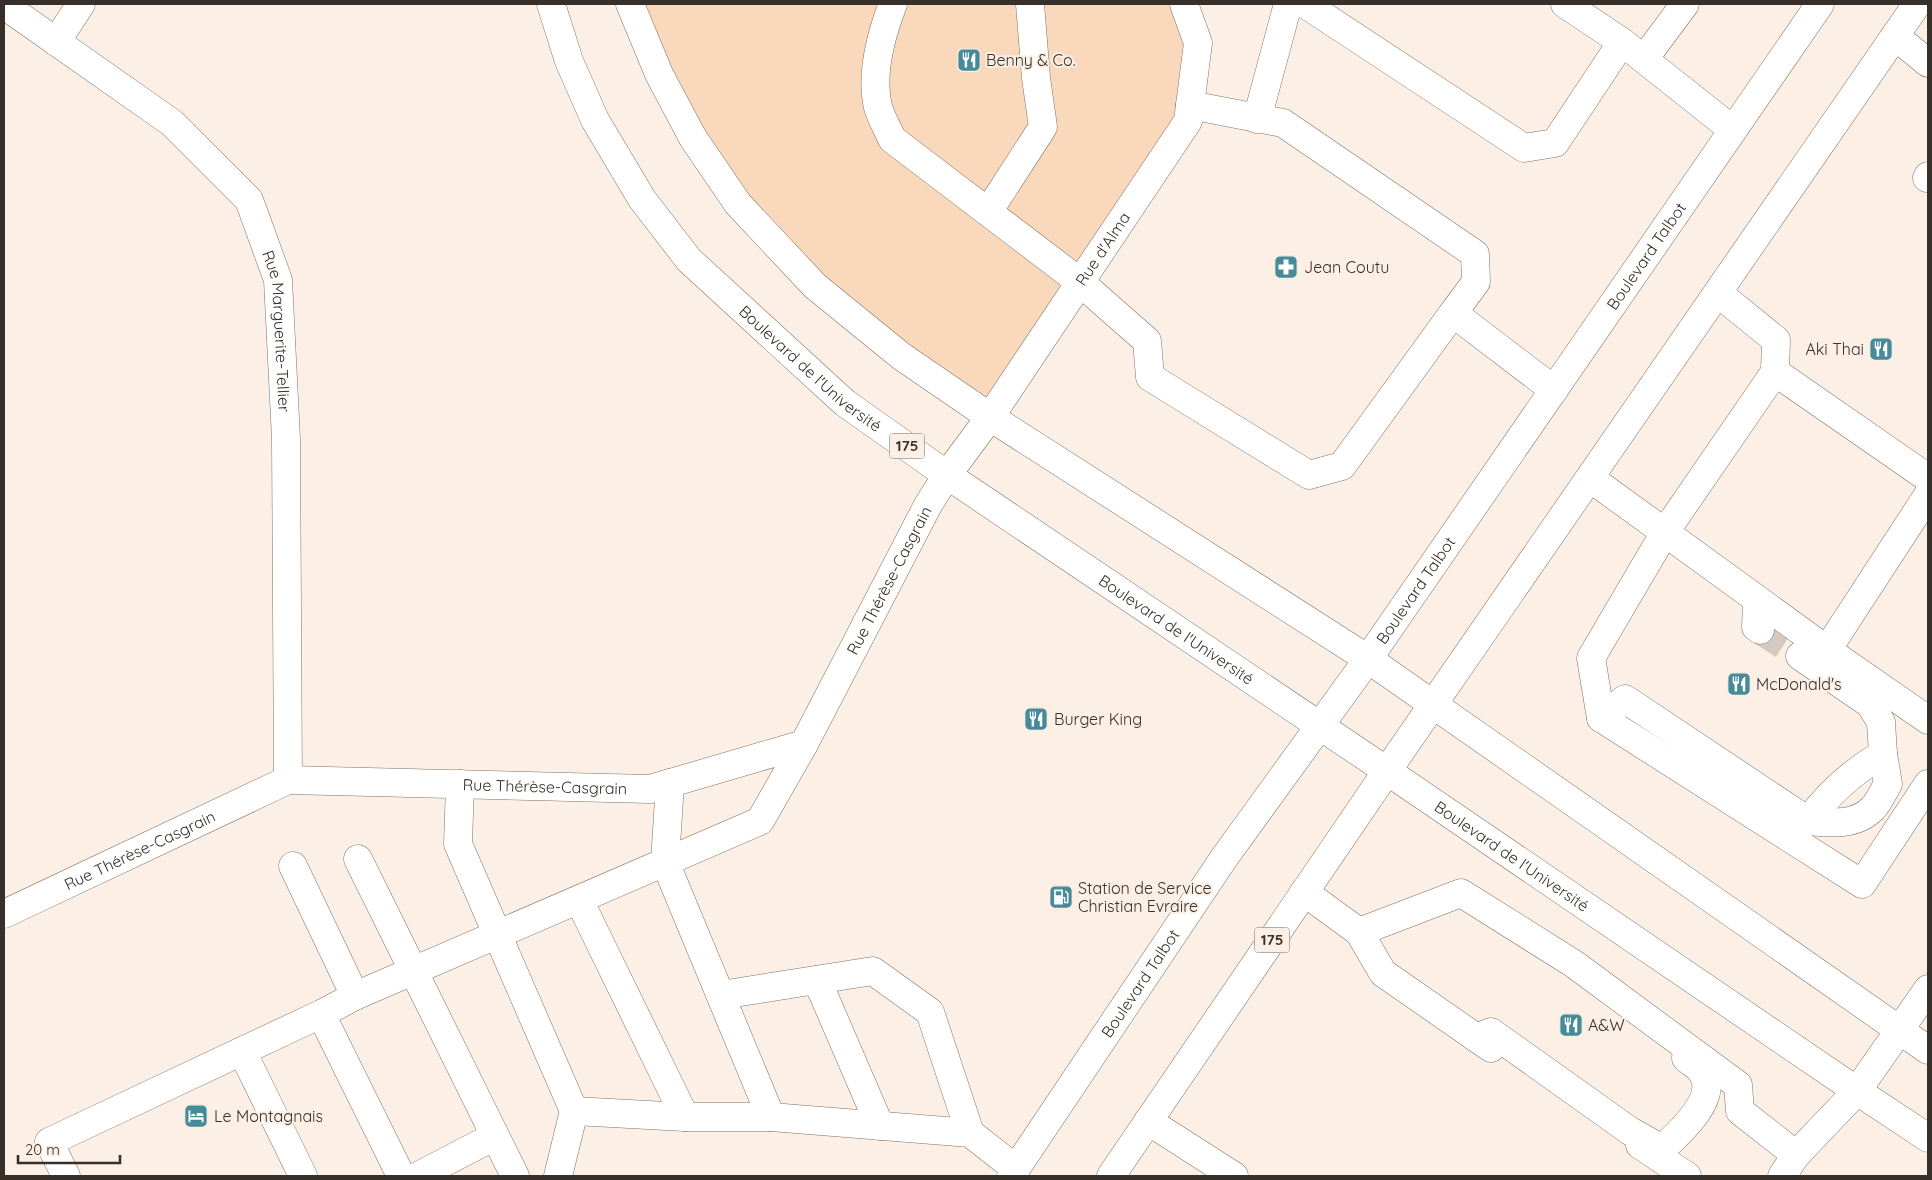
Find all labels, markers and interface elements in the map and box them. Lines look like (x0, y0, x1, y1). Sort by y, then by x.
restaurant icon: Benny & Co. (956, 47, 982, 73)
place label: Benny & Co. (986, 50, 1076, 70)
street label: Boulevard Talbot (1602, 198, 1690, 314)
street label: Rue d'Alma (1071, 208, 1134, 289)
street label: Rue Marguerite-Tellier (258, 248, 295, 413)
pharmacy icon: Jean Coutu (1273, 254, 1299, 280)
place label: Jean Coutu (1304, 257, 1389, 277)
street label: Boulevard de l'Université (735, 301, 886, 436)
restaurant icon: Aki Thai (1868, 336, 1894, 362)
place label: Aki Thai (1805, 339, 1864, 359)
road number: 175 (890, 434, 924, 458)
street label: Rue Thérèse-Casgrain (842, 503, 936, 658)
street label: Boulevard Talbot (1371, 533, 1460, 648)
street label: Boulevard de l'Université (1095, 570, 1258, 689)
restaurant icon: McDonald's (1726, 671, 1752, 697)
place label: McDonald's (1756, 674, 1842, 694)
restaurant icon: Burger King (1023, 706, 1049, 732)
place label: Burger King (1054, 709, 1142, 729)
street label: Rue Thérèse-Casgrain (462, 774, 627, 798)
street label: Boulevard de l'Université (1431, 796, 1593, 916)
street label: Rue Thérèse-Casgrain (61, 806, 218, 894)
place label: Station de Service Christian Evraire (1078, 878, 1212, 916)
fuel station icon: Station de Service Christian Evraire (1048, 884, 1074, 910)
street label: Boulevard Talbot (1097, 925, 1183, 1041)
road number: 175 (1254, 928, 1290, 952)
restaurant icon: A&W (1558, 1012, 1584, 1038)
place label: A&W (1588, 1015, 1625, 1035)
hotel icon: Le Montagnais (183, 1103, 209, 1129)
place label: Le Montagnais (214, 1106, 323, 1126)
scale bar (18, 1132, 120, 1164)
text: 20 m (25, 1140, 60, 1159)

